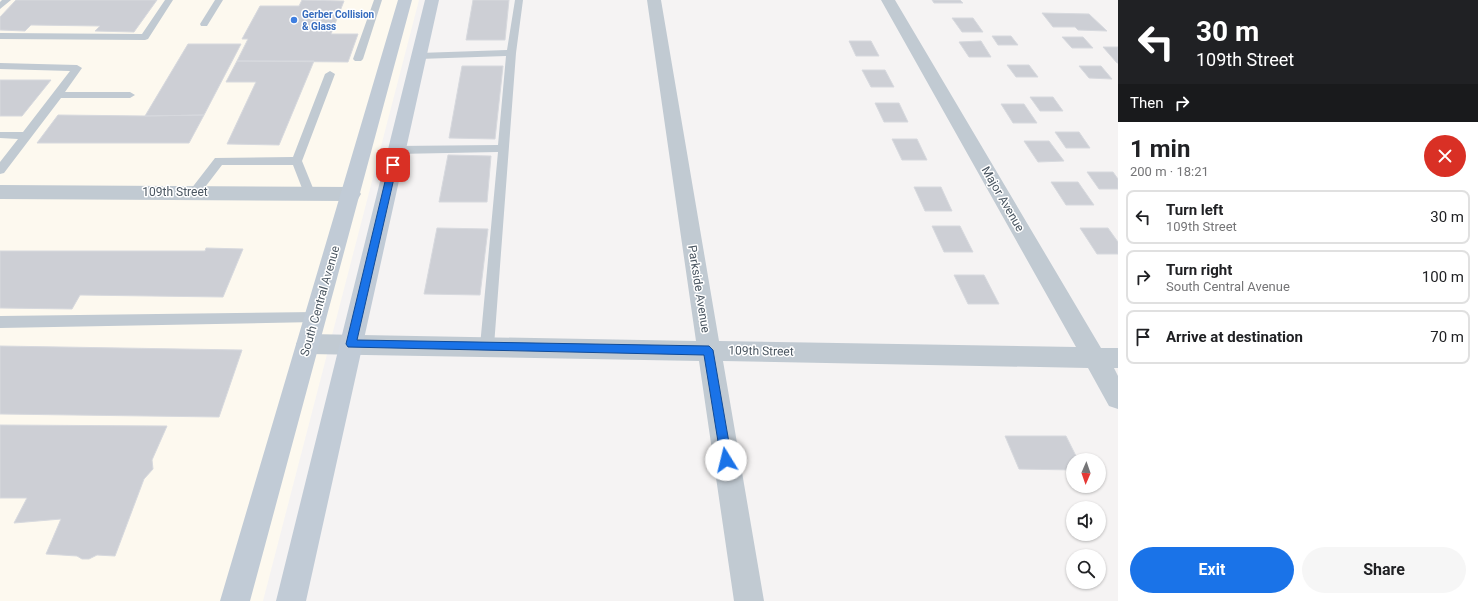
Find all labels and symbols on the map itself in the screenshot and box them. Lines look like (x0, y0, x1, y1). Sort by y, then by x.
place label: Gerber Collision & Glass (302, 9, 375, 32)
marker: Gerber Collision & Glass (289, 15, 299, 25)
pin (376, 148, 410, 182)
street label: Major Avenue (979, 164, 1027, 234)
street label: 109th Street (142, 185, 208, 199)
street label: South Central Avenue (298, 244, 342, 358)
street label: Parkside Avenue (685, 244, 713, 334)
street label: 109th Street (728, 343, 794, 359)
position arrow (705, 439, 747, 481)
north arrow (1066, 453, 1106, 493)

